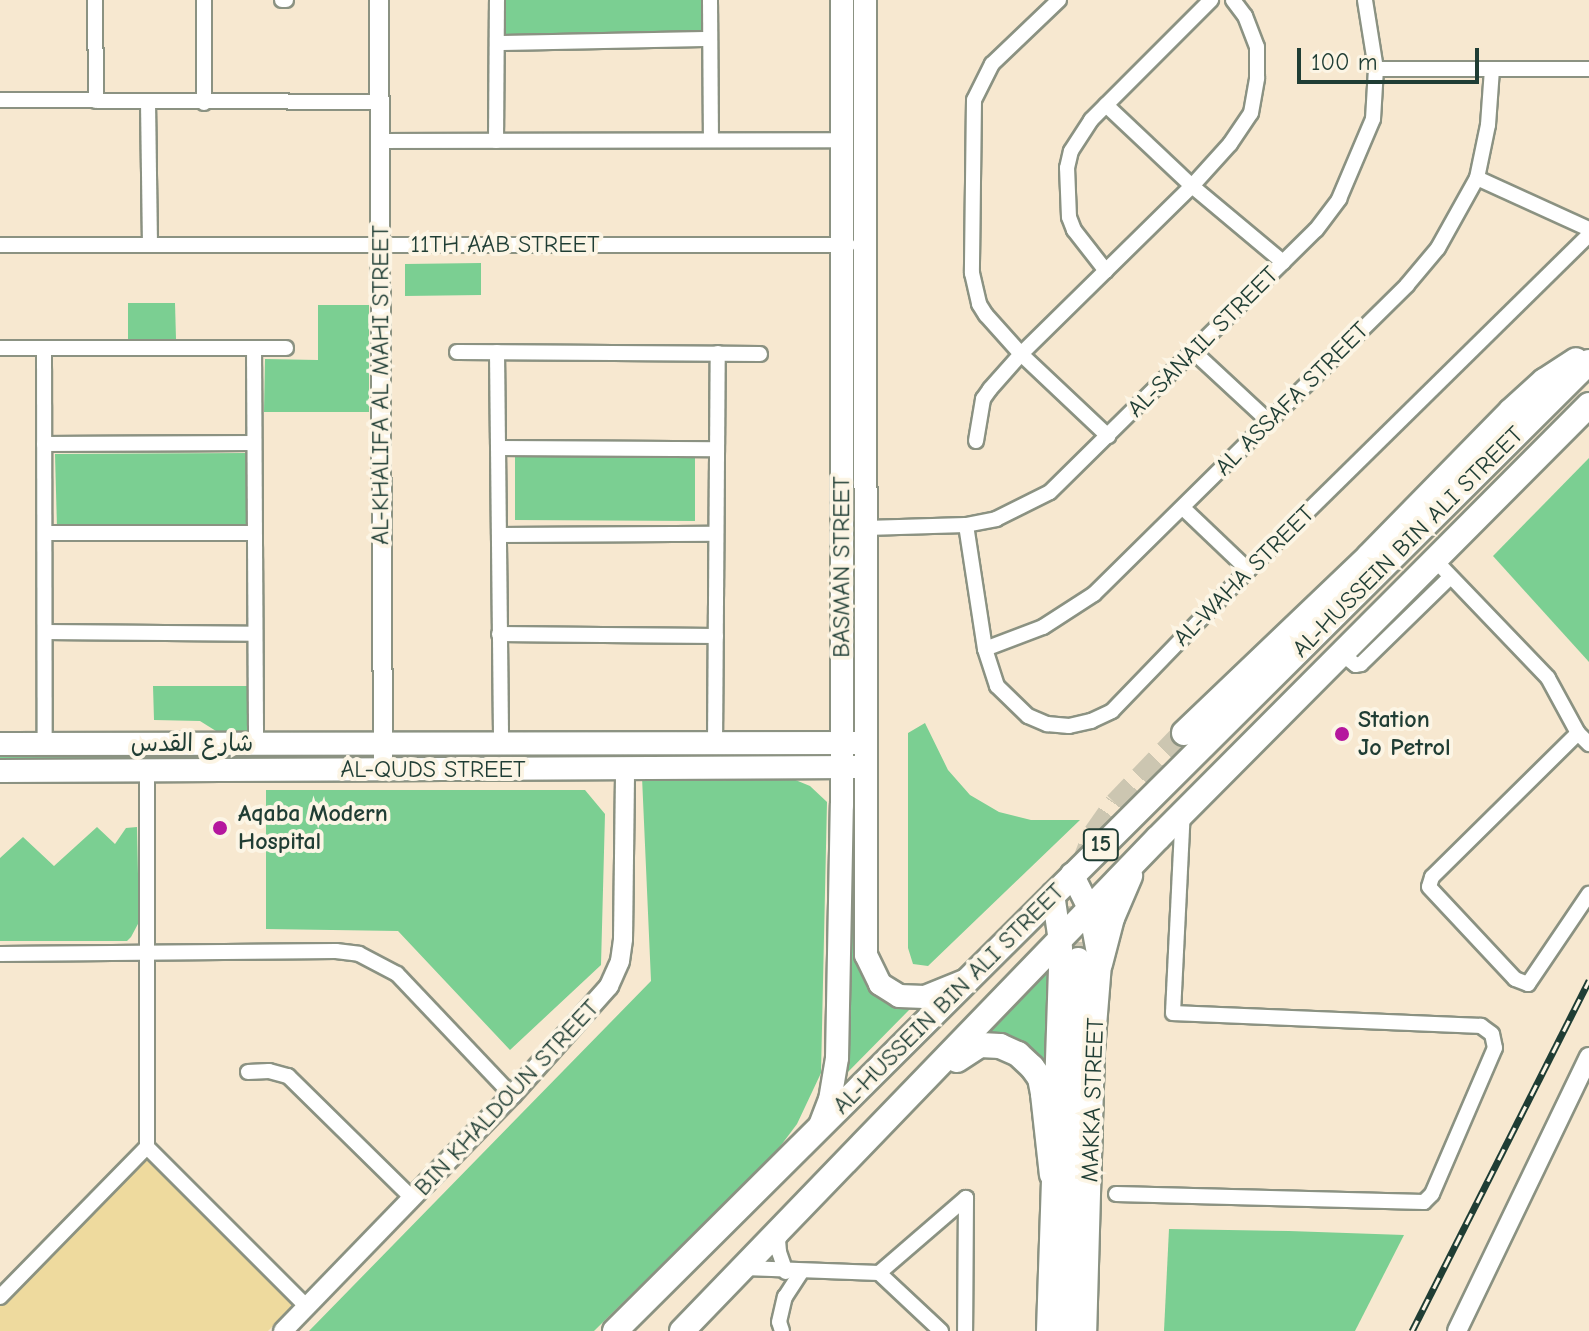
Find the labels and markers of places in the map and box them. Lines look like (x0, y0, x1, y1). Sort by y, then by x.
place label: Station Jo Petrol (1358, 706, 1451, 762)
marker: Station Jo Petrol (1333, 725, 1351, 743)
place label: Aqaba Modern Hospital (238, 800, 388, 856)
marker: Aqaba Modern Hospital (209, 817, 231, 839)

